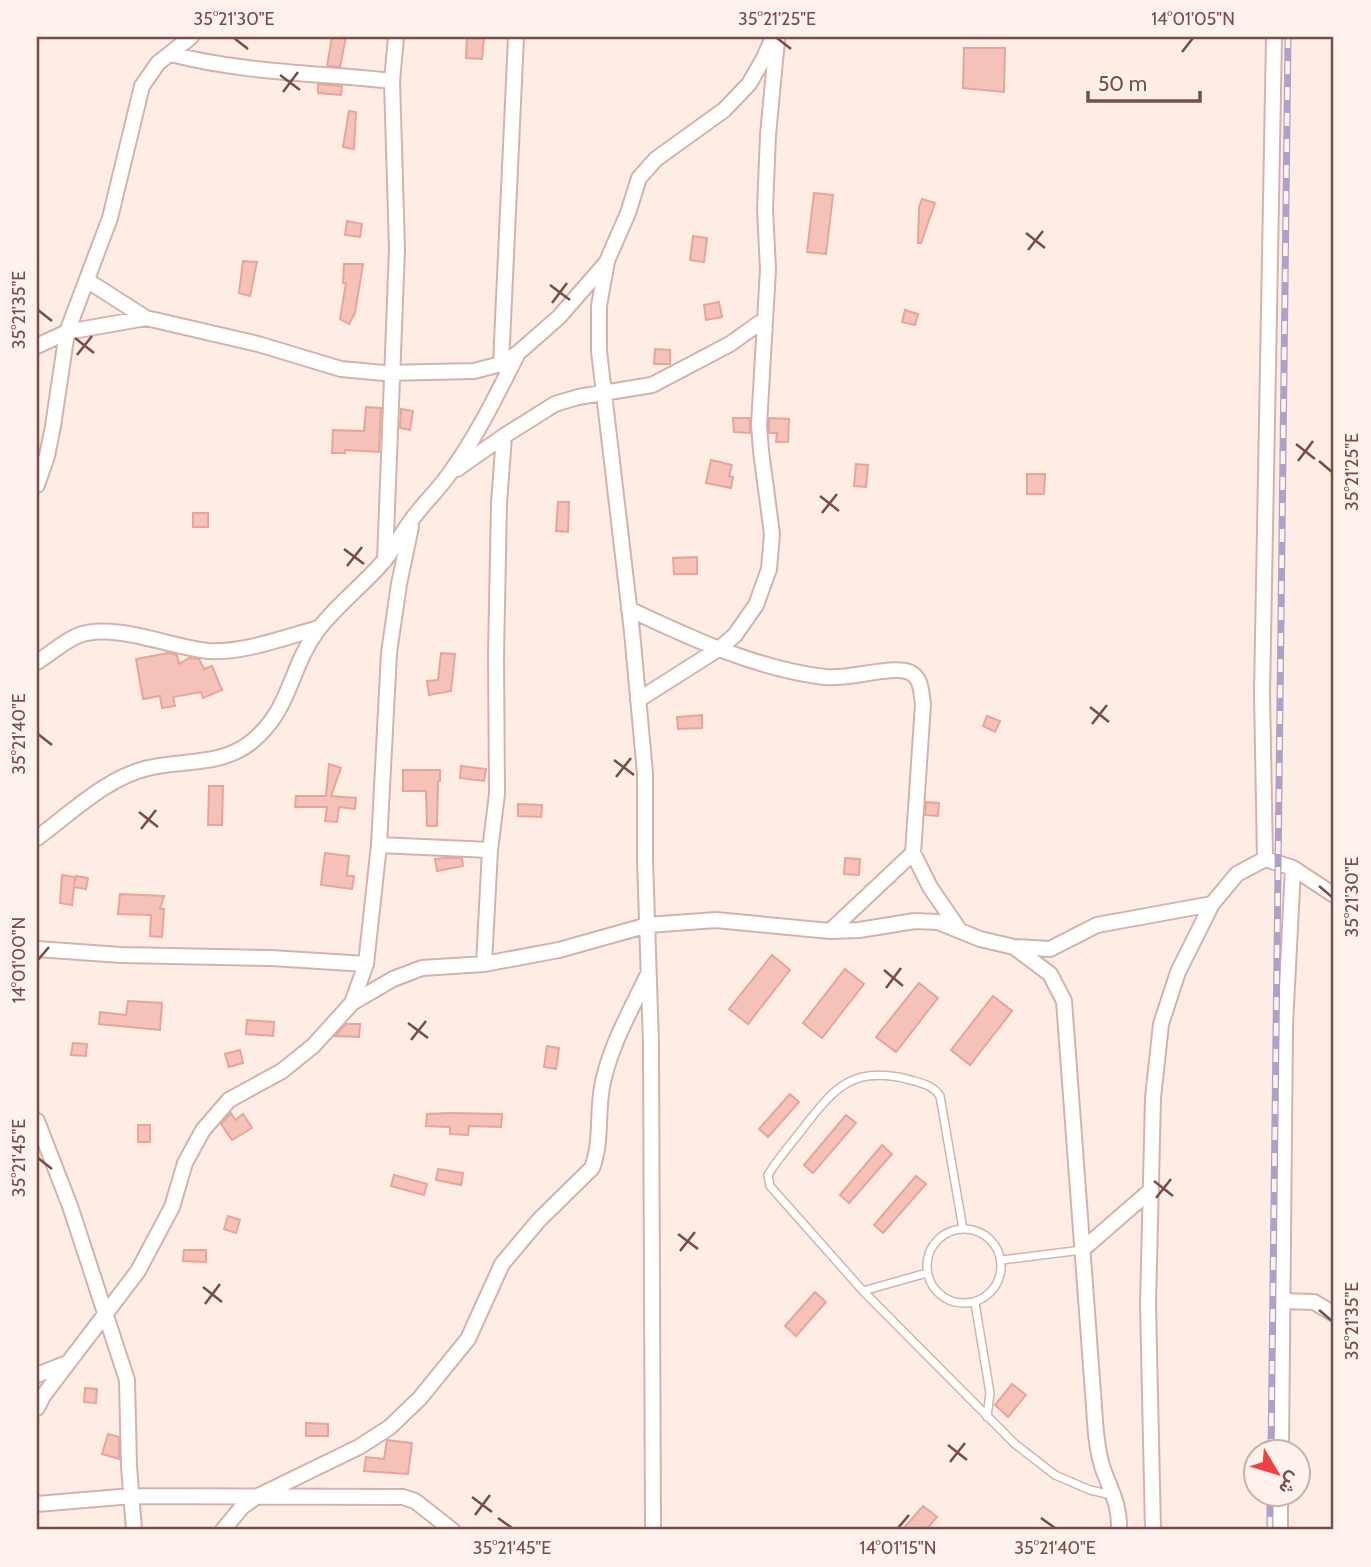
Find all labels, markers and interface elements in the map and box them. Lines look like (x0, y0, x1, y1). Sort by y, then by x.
text: 35°21'30"E (193, 8, 275, 30)
text: 35°21'25"E (738, 8, 816, 30)
text: 14°01'05"N (1151, 8, 1235, 30)
scale bar (1088, 60, 1200, 104)
text: 50 m (1098, 71, 1147, 96)
text: 35°21'35"E (8, 271, 30, 349)
text: 35°21'25"E (1341, 433, 1363, 511)
text: 35°21'40"E (8, 693, 30, 775)
text: 35°21'30"E (1341, 856, 1363, 938)
text: 14°01'00"N (8, 917, 30, 1003)
text: 35°21'45"E (8, 1119, 30, 1197)
text: 35°21'35"E (1341, 1282, 1363, 1360)
north arrow (1242, 1438, 1312, 1508)
text: ش (1274, 1467, 1306, 1499)
text: 35°21'45"E (473, 1537, 551, 1559)
text: 14°01'15"N (860, 1537, 936, 1559)
text: 35°21'40"E (1014, 1537, 1096, 1559)

